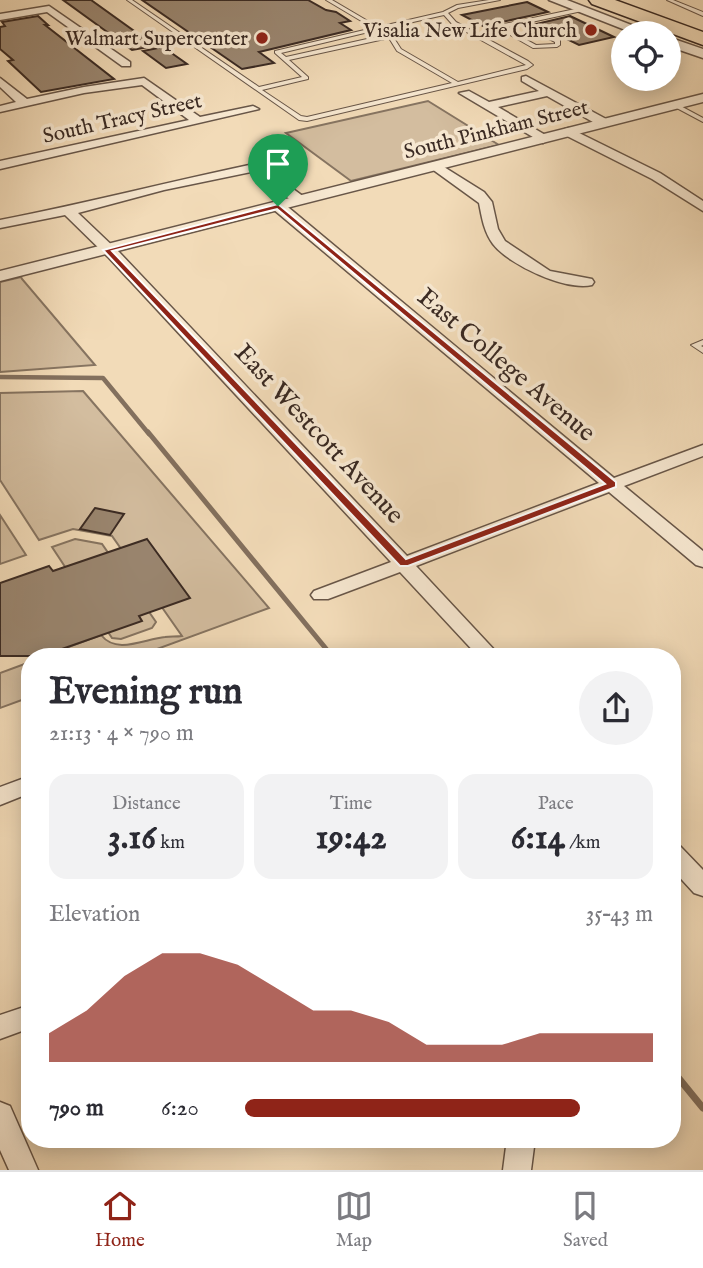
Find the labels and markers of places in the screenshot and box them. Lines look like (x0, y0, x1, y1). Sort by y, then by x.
place label: Visalia New Life Church (362, 18, 577, 45)
marker: Visalia New Life Church (583, 22, 599, 38)
place label: Walmart Supercenter (65, 26, 248, 53)
marker: Walmart Supercenter (254, 30, 270, 46)
pin (248, 134, 308, 206)

